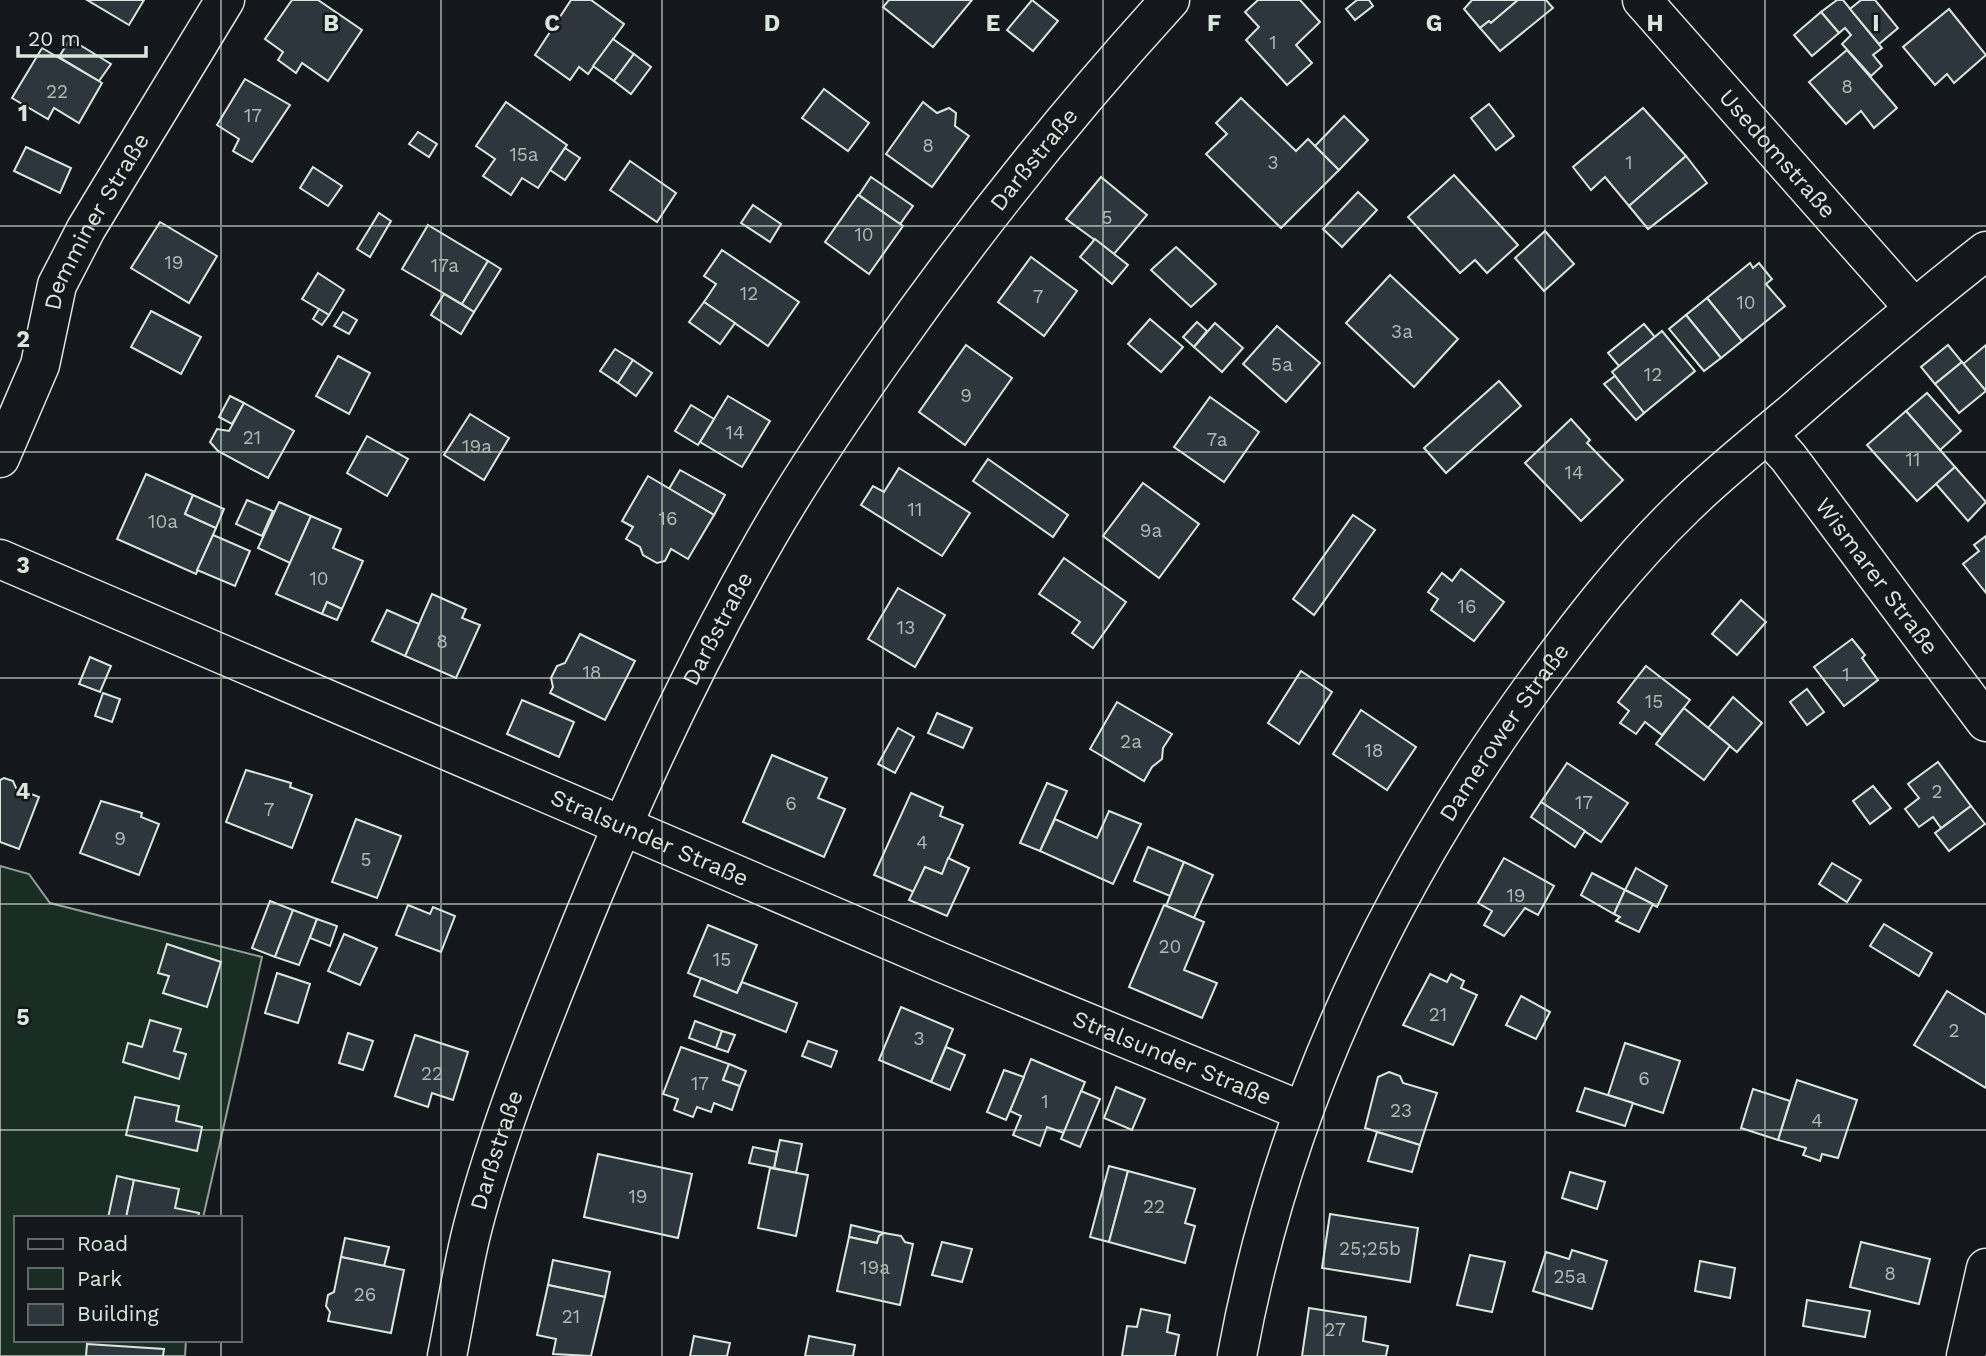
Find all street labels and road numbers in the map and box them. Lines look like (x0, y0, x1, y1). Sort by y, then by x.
street label: Usedomstraße (1714, 84, 1842, 224)
street label: Darßstraße (984, 102, 1083, 216)
street label: Demminer Straße (39, 128, 155, 312)
street label: Wismarer Straße (1810, 493, 1944, 660)
street label: Darßstraße (677, 567, 758, 690)
street label: Damerower Straße (1434, 638, 1574, 826)
street label: Stralsunder Straße (547, 783, 753, 892)
street label: Stralsunder Straße (1069, 1005, 1276, 1111)
street label: Darßstraße (464, 1086, 528, 1213)

